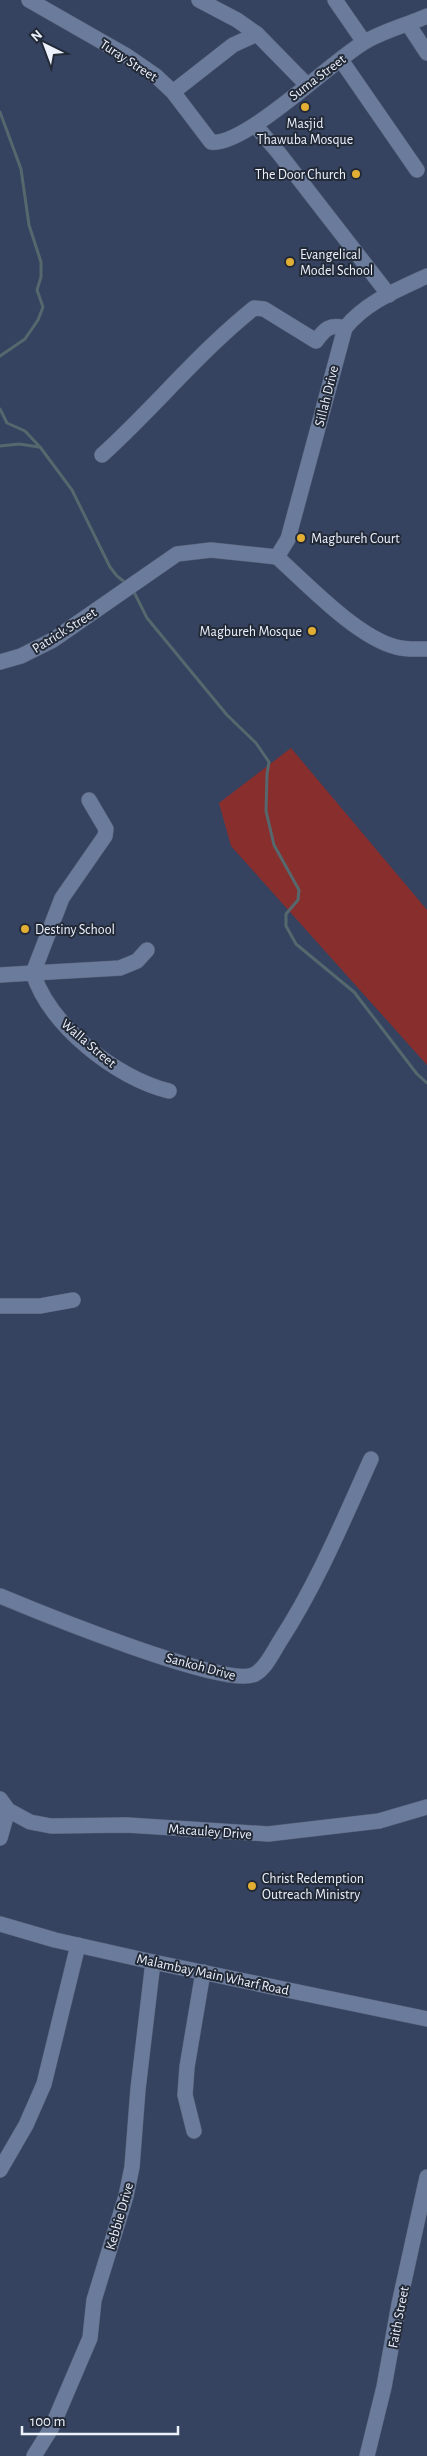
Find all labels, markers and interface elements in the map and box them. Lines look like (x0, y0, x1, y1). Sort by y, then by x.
north arrow (20, 20, 70, 70)
text: N (29, 28, 45, 45)
street label: Turay Street (97, 37, 160, 85)
street label: Suma Street (287, 52, 349, 103)
marker: Masjid Thawuba Mosque (299, 101, 311, 113)
place label: Masjid Thawuba Mosque (257, 117, 353, 147)
place label: The Door Church (255, 168, 346, 182)
marker: The Door Church (350, 168, 362, 180)
place label: Evangelical Model School (300, 248, 373, 278)
marker: Evangelical Model School (284, 256, 296, 268)
street label: Sillah Drive (313, 364, 341, 428)
marker: Magbureh Court (295, 532, 307, 544)
place label: Magbureh Court (311, 532, 400, 546)
street label: Patrick Street (30, 605, 100, 656)
place label: Magbureh Mosque (200, 625, 302, 639)
marker: Magbureh Mosque (306, 625, 318, 637)
marker: Destiny School (19, 923, 31, 935)
place label: Destiny School (35, 923, 115, 937)
street label: Walla Street (58, 1017, 119, 1071)
street label: Sankoh Drive (164, 1651, 237, 1683)
street label: Macauley Drive (168, 1822, 252, 1842)
place label: Christ Redemption Outreach Ministry (262, 1872, 364, 1902)
marker: Christ Redemption Outreach Ministry (246, 1880, 258, 1892)
street label: Malambay Main Wharf Road (135, 1952, 290, 1998)
street label: Kebbie Drive (104, 2181, 136, 2252)
street label: Faith Street (386, 2285, 412, 2349)
scale bar (22, 2404, 179, 2436)
text: 100 m (30, 2414, 65, 2429)

